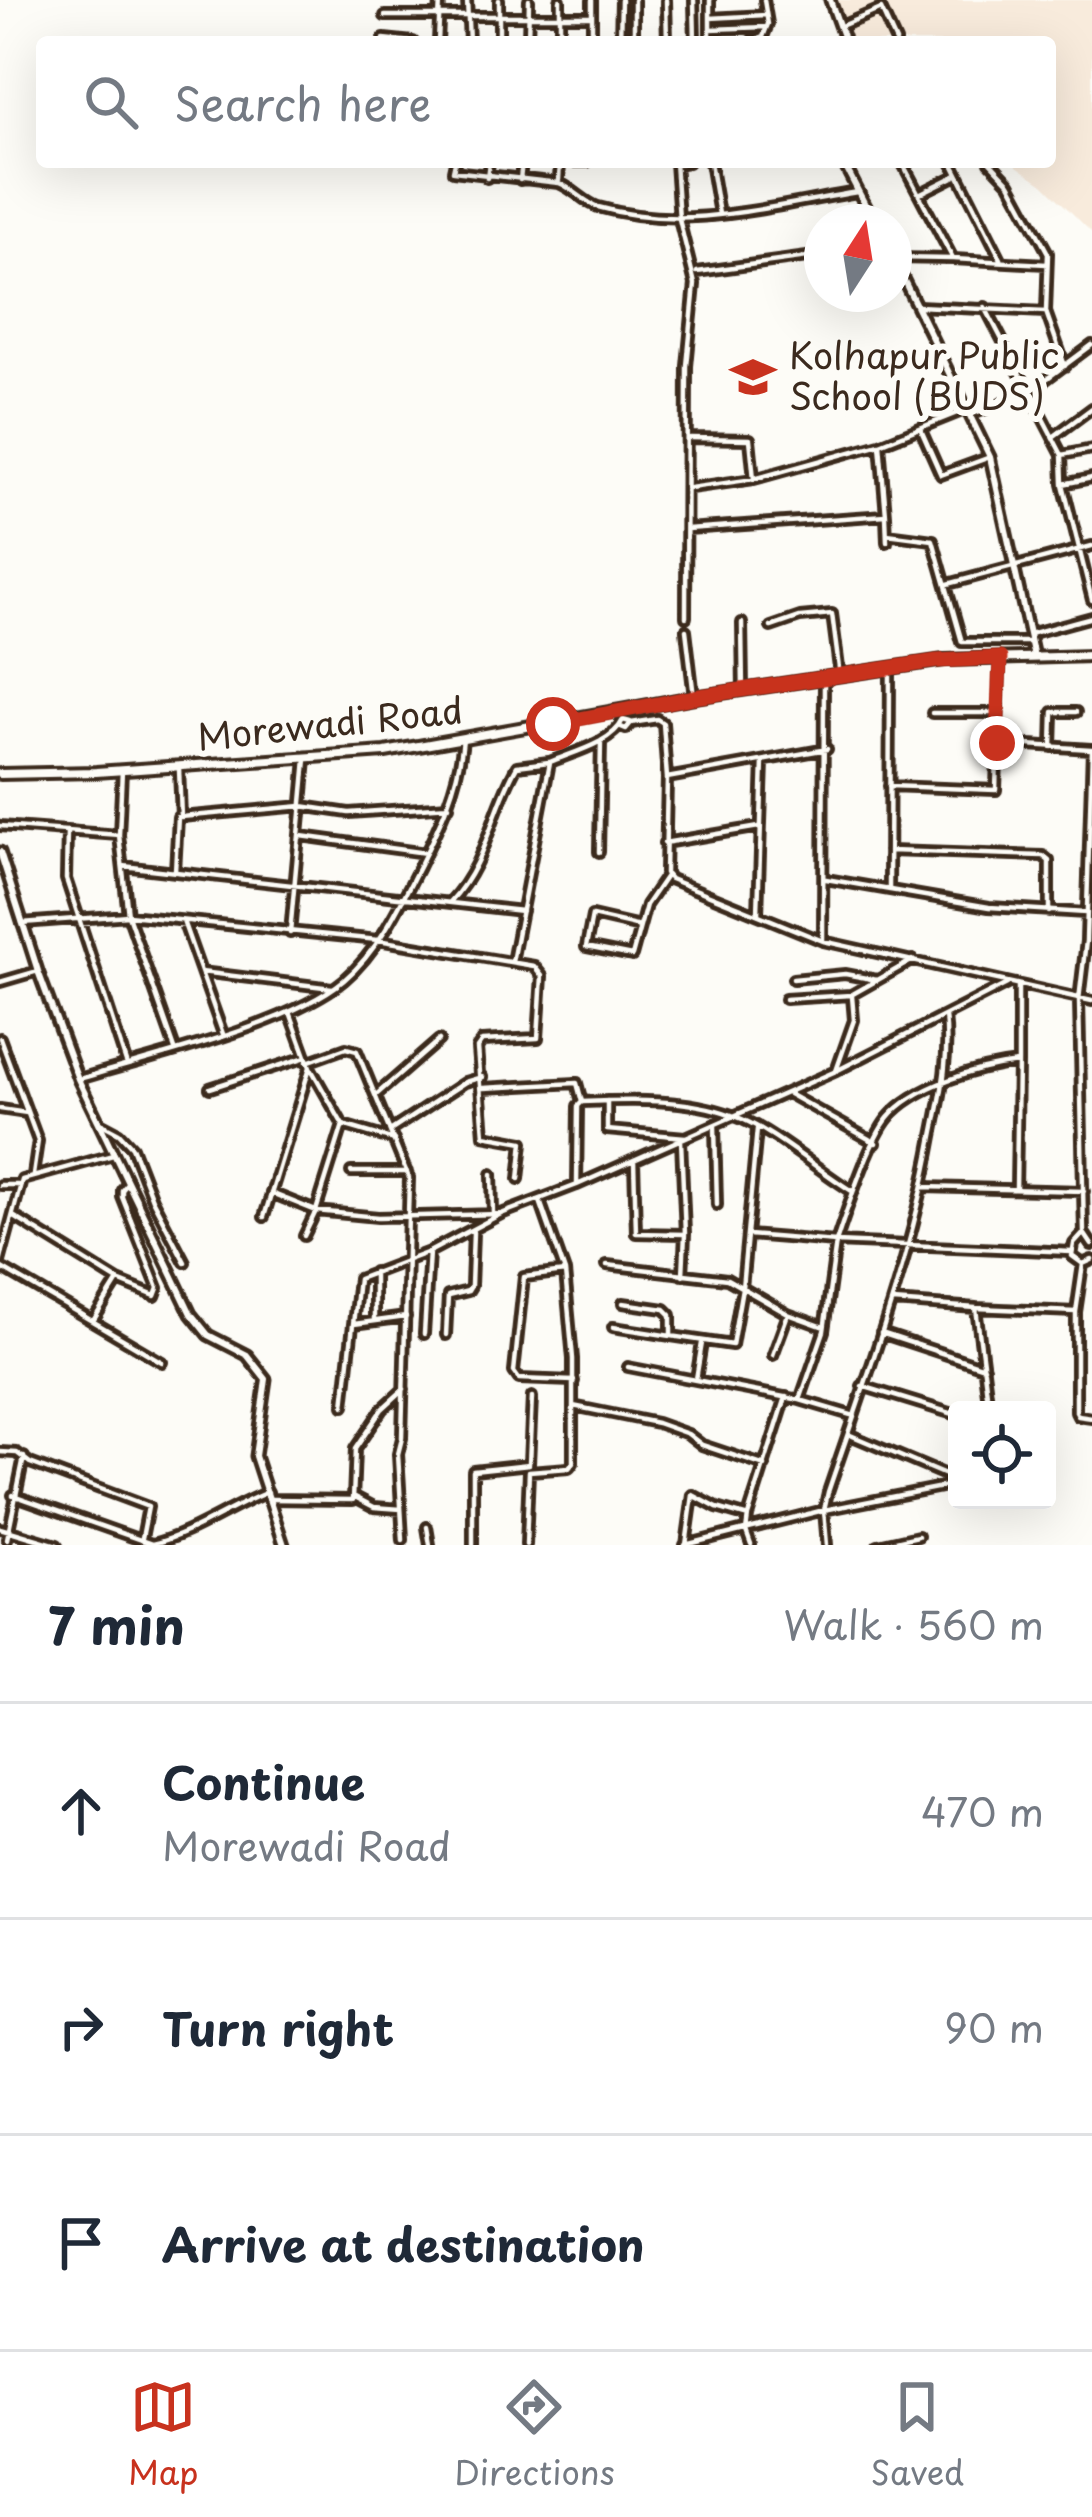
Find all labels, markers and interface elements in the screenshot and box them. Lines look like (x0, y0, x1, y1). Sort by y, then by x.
search box (36, 36, 1056, 168)
text: Search here (174, 68, 431, 136)
icon: search (78, 69, 144, 135)
north arrow (804, 204, 912, 312)
place label: Kolhapur Public School (BUDS) (789, 327, 1059, 422)
school or university icon: Kolhapur Public School (BUDS) (728, 352, 778, 402)
street label: Morewadi Road (194, 681, 465, 763)
route start (526, 697, 580, 751)
route end (970, 716, 1024, 770)
map controls (948, 1401, 1056, 1509)
button: locate (948, 1401, 1056, 1509)
text: 7 min (48, 1585, 185, 1662)
text: Walk · 560 m (783, 1594, 1044, 1653)
text: Continue (162, 1747, 365, 1815)
icon: ahead (48, 1778, 114, 1844)
text: 470 m (921, 1781, 1044, 1840)
text: Morewadi Road (162, 1815, 451, 1874)
text: Turn right (162, 1993, 394, 2061)
icon: right (48, 1994, 114, 2060)
text: 90 m (944, 1997, 1044, 2056)
text: Arrive at destination (162, 2209, 645, 2277)
icon: arrive (48, 2210, 114, 2276)
tab: Map (128, 2374, 198, 2496)
tab: Directions (454, 2374, 615, 2496)
tab: Saved (870, 2374, 964, 2496)

